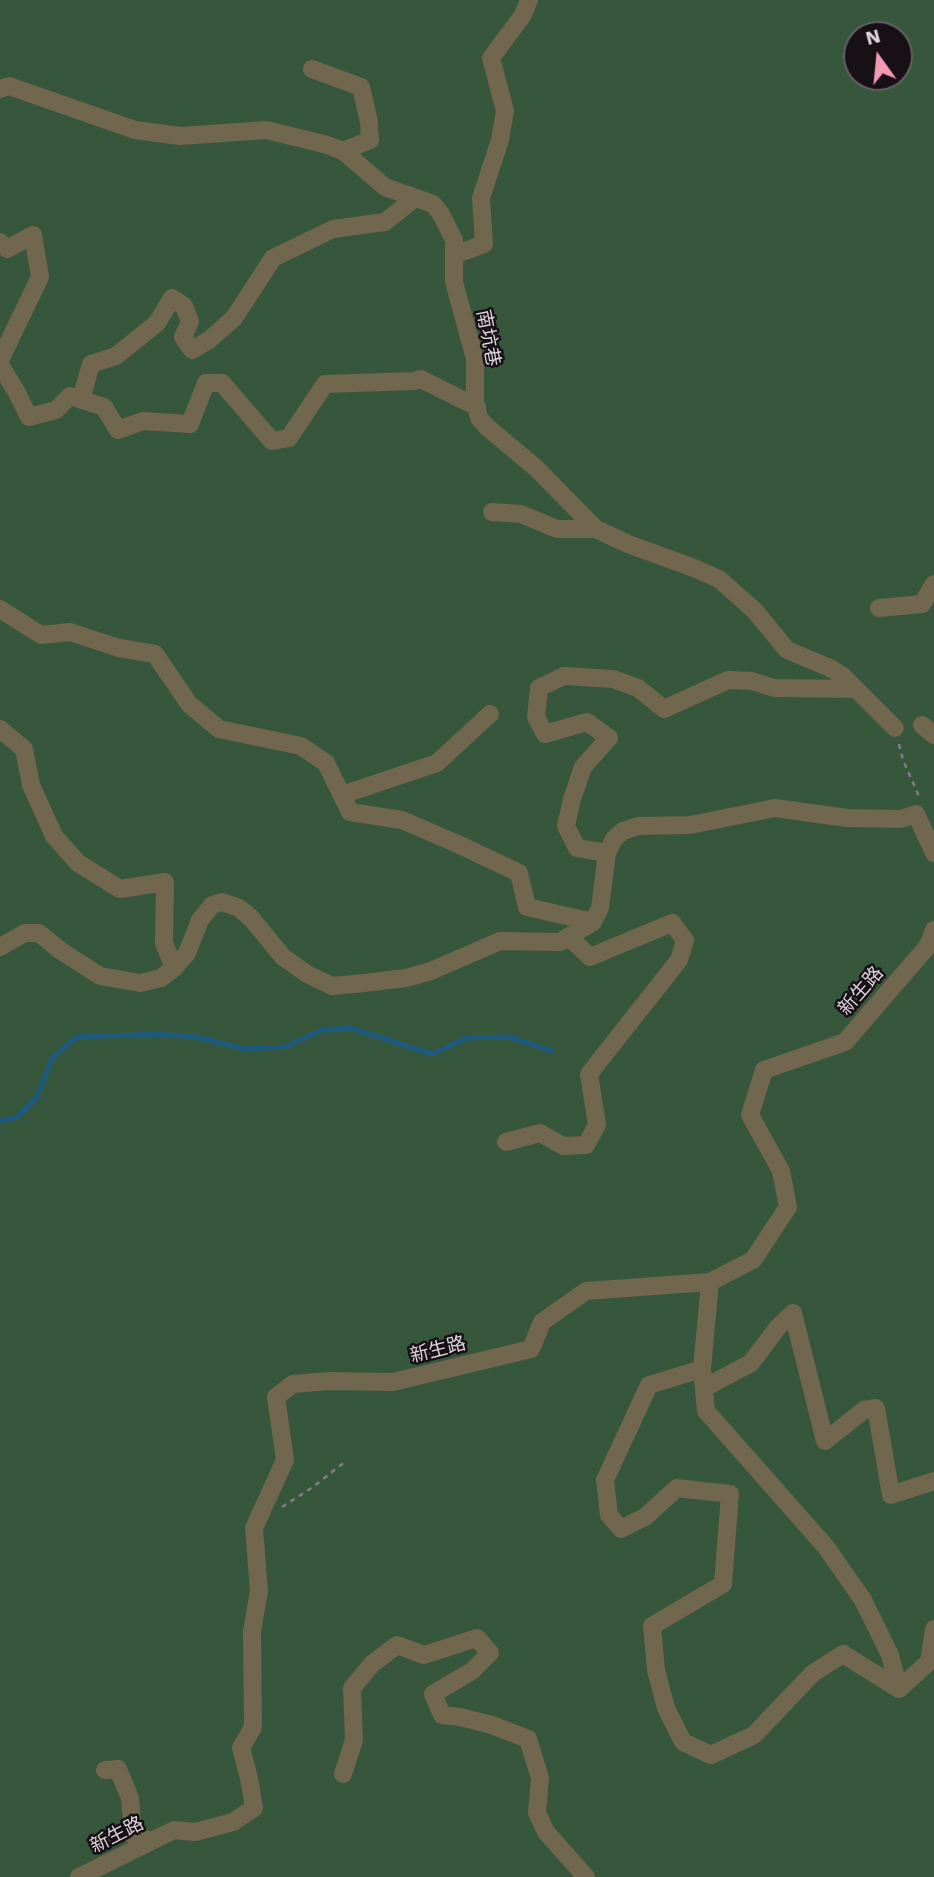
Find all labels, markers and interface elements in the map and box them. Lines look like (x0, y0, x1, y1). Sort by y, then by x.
north arrow (843, 21, 913, 91)
text: N (863, 24, 883, 50)
street label: 南坑巷 (471, 308, 505, 368)
street label: 新生路 (834, 962, 888, 1020)
street label: 新生路 (408, 1332, 468, 1368)
street label: 新生路 (86, 1812, 148, 1858)

